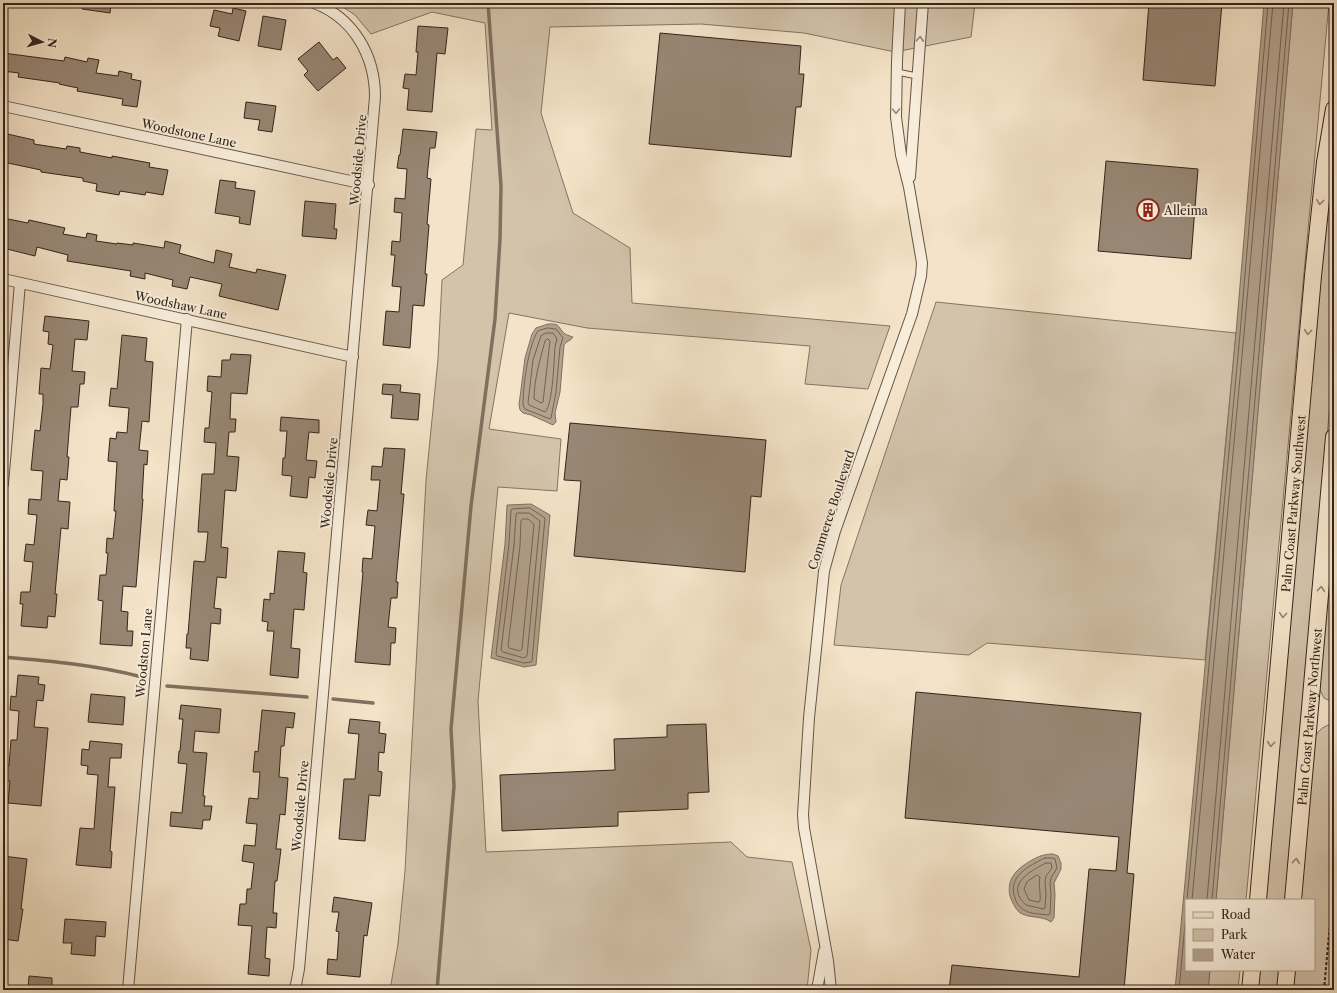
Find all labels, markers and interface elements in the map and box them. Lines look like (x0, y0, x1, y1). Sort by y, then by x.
north arrow (22, 22, 62, 62)
one-way arrow (916, 36, 925, 42)
text: N (44, 38, 59, 49)
one-way arrow (892, 108, 901, 114)
street label: Woodside Drive (346, 114, 369, 207)
street label: Woodstone Lane (139, 115, 238, 150)
building icon: Alleima (1135, 197, 1161, 223)
one-way arrow (1316, 199, 1325, 206)
place label: Alleima (1163, 203, 1209, 218)
street label: Woodshaw Lane (132, 288, 229, 322)
one-way arrow (1303, 329, 1312, 335)
street label: Palm Coast Parkway Southwest (1278, 414, 1308, 593)
street label: Woodside Drive (317, 437, 340, 530)
street label: Commerce Boulevard (805, 448, 858, 572)
one-way arrow (1316, 586, 1325, 592)
street label: Woodston Lane (133, 607, 155, 700)
one-way arrow (1279, 612, 1288, 618)
street label: Palm Coast Parkway Northwest (1294, 627, 1325, 806)
one-way arrow (1267, 741, 1276, 747)
street label: Woodside Drive (288, 760, 311, 853)
one-way arrow (1292, 858, 1301, 864)
legend (1185, 899, 1315, 971)
text: Road (1221, 907, 1251, 922)
text: Park (1221, 927, 1248, 942)
text: Water (1220, 947, 1255, 962)

